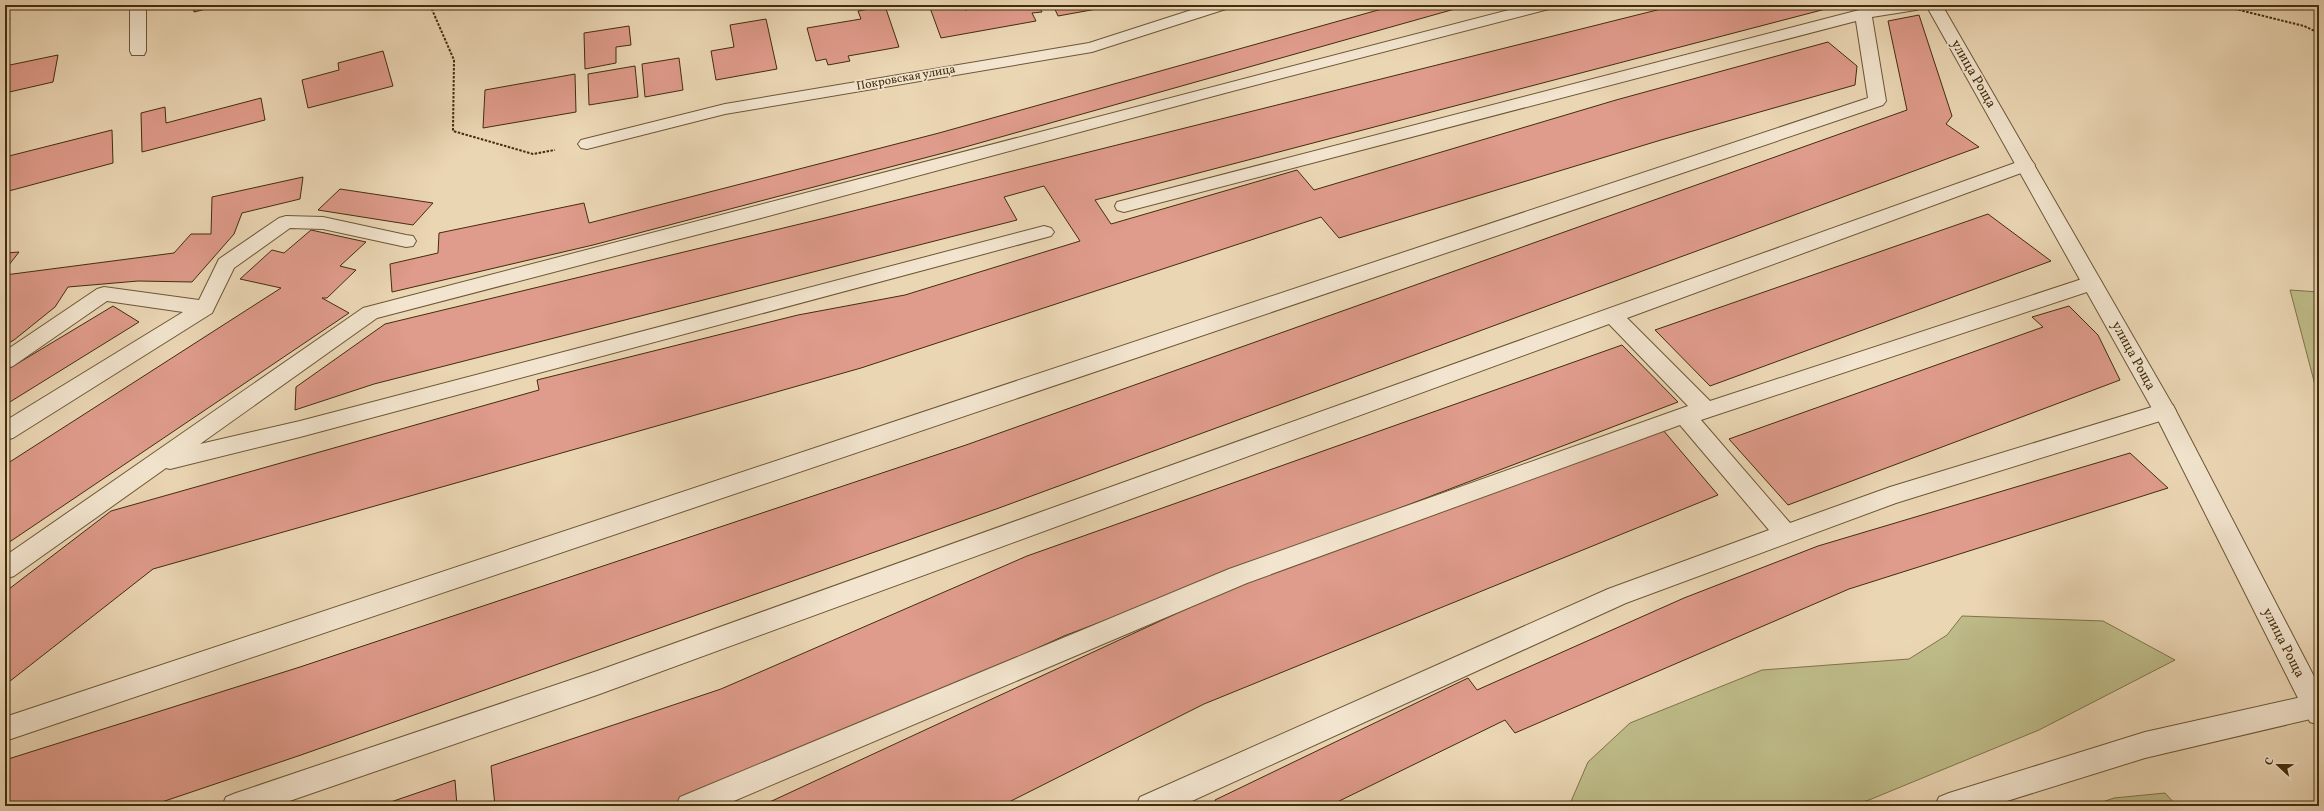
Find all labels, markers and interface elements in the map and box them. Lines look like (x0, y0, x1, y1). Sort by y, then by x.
street label: улица Роща (1946, 36, 2000, 112)
street label: Покровская улица (855, 61, 957, 95)
street label: улица Роща (2106, 318, 2160, 394)
street label: улица Роща (2257, 605, 2309, 681)
north arrow (2258, 745, 2298, 785)
text: С (2262, 756, 2278, 768)

